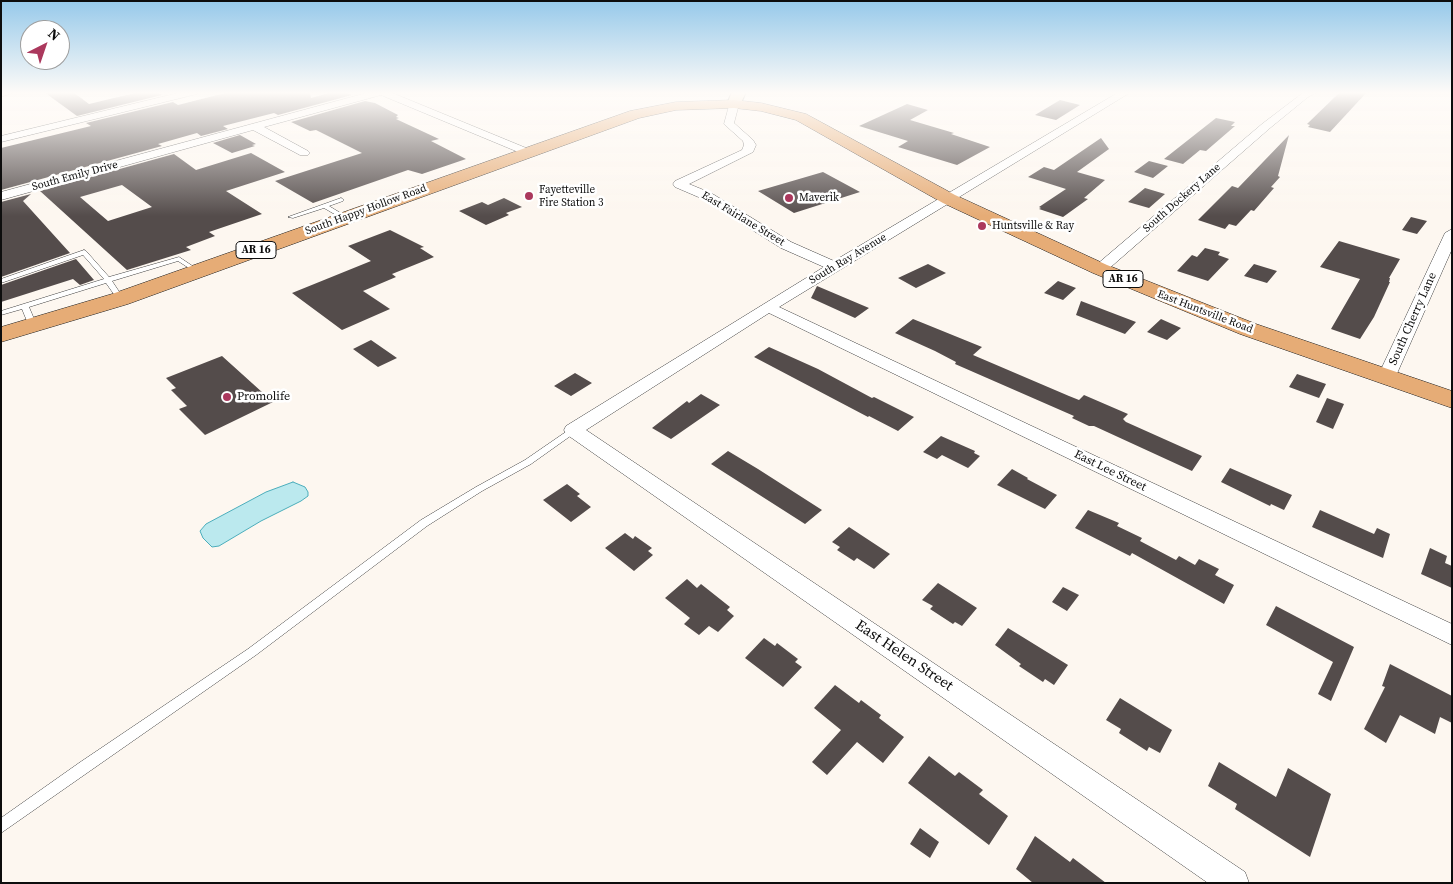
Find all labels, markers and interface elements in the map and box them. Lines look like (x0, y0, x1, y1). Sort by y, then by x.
north arrow (20, 20, 70, 70)
text: N (44, 24, 65, 45)
street label: South Emily Drive (31, 158, 119, 194)
street label: South Dockery Lane (1140, 161, 1224, 235)
street label: South Happy Hollow Road (304, 182, 428, 238)
place label: Fayetteville Fire Station 3 (539, 183, 604, 209)
street label: East Fairlane Street (699, 189, 787, 249)
marker: Fayetteville Fire Station 3 (523, 190, 535, 202)
place label: Maverik (799, 191, 839, 205)
marker: Maverik (783, 192, 795, 204)
place label: Huntsville & Ray (992, 219, 1074, 233)
marker: Huntsville & Ray (976, 220, 988, 232)
street label: South Ray Avenue (807, 231, 889, 287)
road number: AR 16 (236, 242, 276, 258)
road number: AR 16 (1103, 270, 1143, 288)
street label: South Cherry Lane (1386, 270, 1440, 368)
street label: East Huntsville Road (1155, 288, 1255, 336)
place label: Promolife (237, 390, 290, 404)
marker: Promolife (221, 391, 233, 403)
street label: East Lee Street (1072, 447, 1148, 495)
street label: East Helen Street (852, 617, 956, 695)

